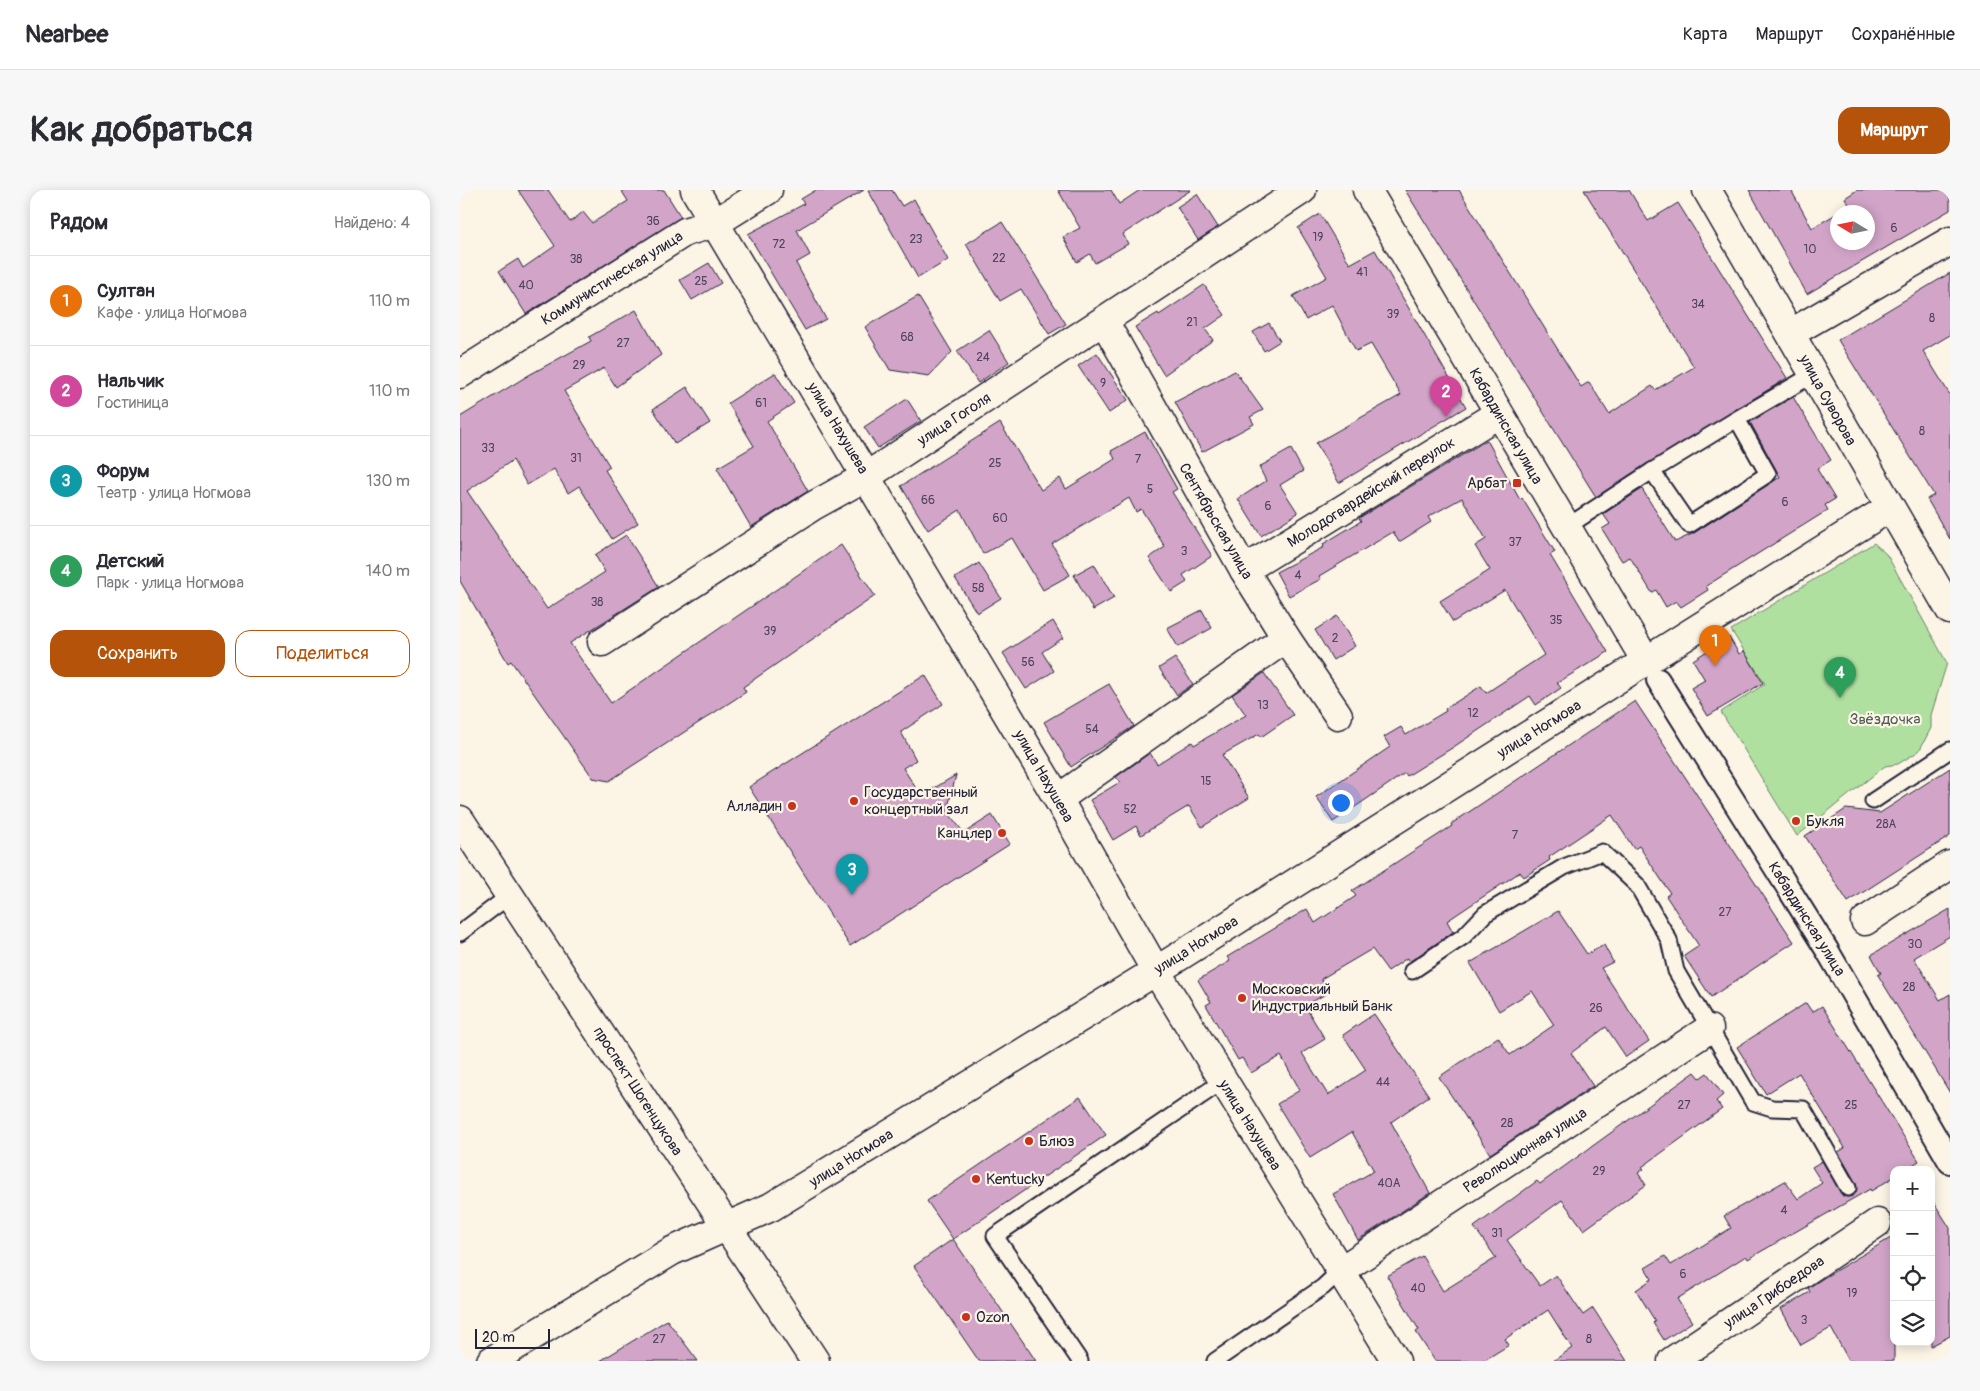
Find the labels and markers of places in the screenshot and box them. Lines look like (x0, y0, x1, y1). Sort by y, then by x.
pin: 2 (1430, 376, 1462, 417)
place label: Арбат (1467, 474, 1507, 493)
marker: Арбат (1511, 477, 1523, 489)
pin: 1 (1699, 625, 1731, 666)
pin: 4 (1824, 657, 1856, 698)
place label: Государственный концертный зал (864, 783, 978, 819)
marker: Государственный концертный зал (848, 795, 860, 807)
place label: Алладин (726, 797, 782, 816)
marker: Алладин (786, 800, 798, 812)
place label: Букля (1806, 812, 1844, 831)
marker: Букля (1790, 815, 1802, 827)
place label: Канцлер (937, 824, 992, 843)
marker: Канцлер (996, 827, 1008, 839)
pin: 3 (836, 854, 868, 895)
place label: Московский Индустриальный Банк (1252, 980, 1393, 1016)
marker: Московский Индустриальный Банк (1236, 992, 1248, 1004)
place label: Блюз (1039, 1132, 1075, 1151)
marker: Блюз (1023, 1135, 1035, 1147)
place label: Kentucky (986, 1170, 1045, 1189)
marker: Kentucky (970, 1173, 982, 1185)
place label: Ozon (976, 1308, 1010, 1327)
marker: Ozon (960, 1311, 972, 1323)

